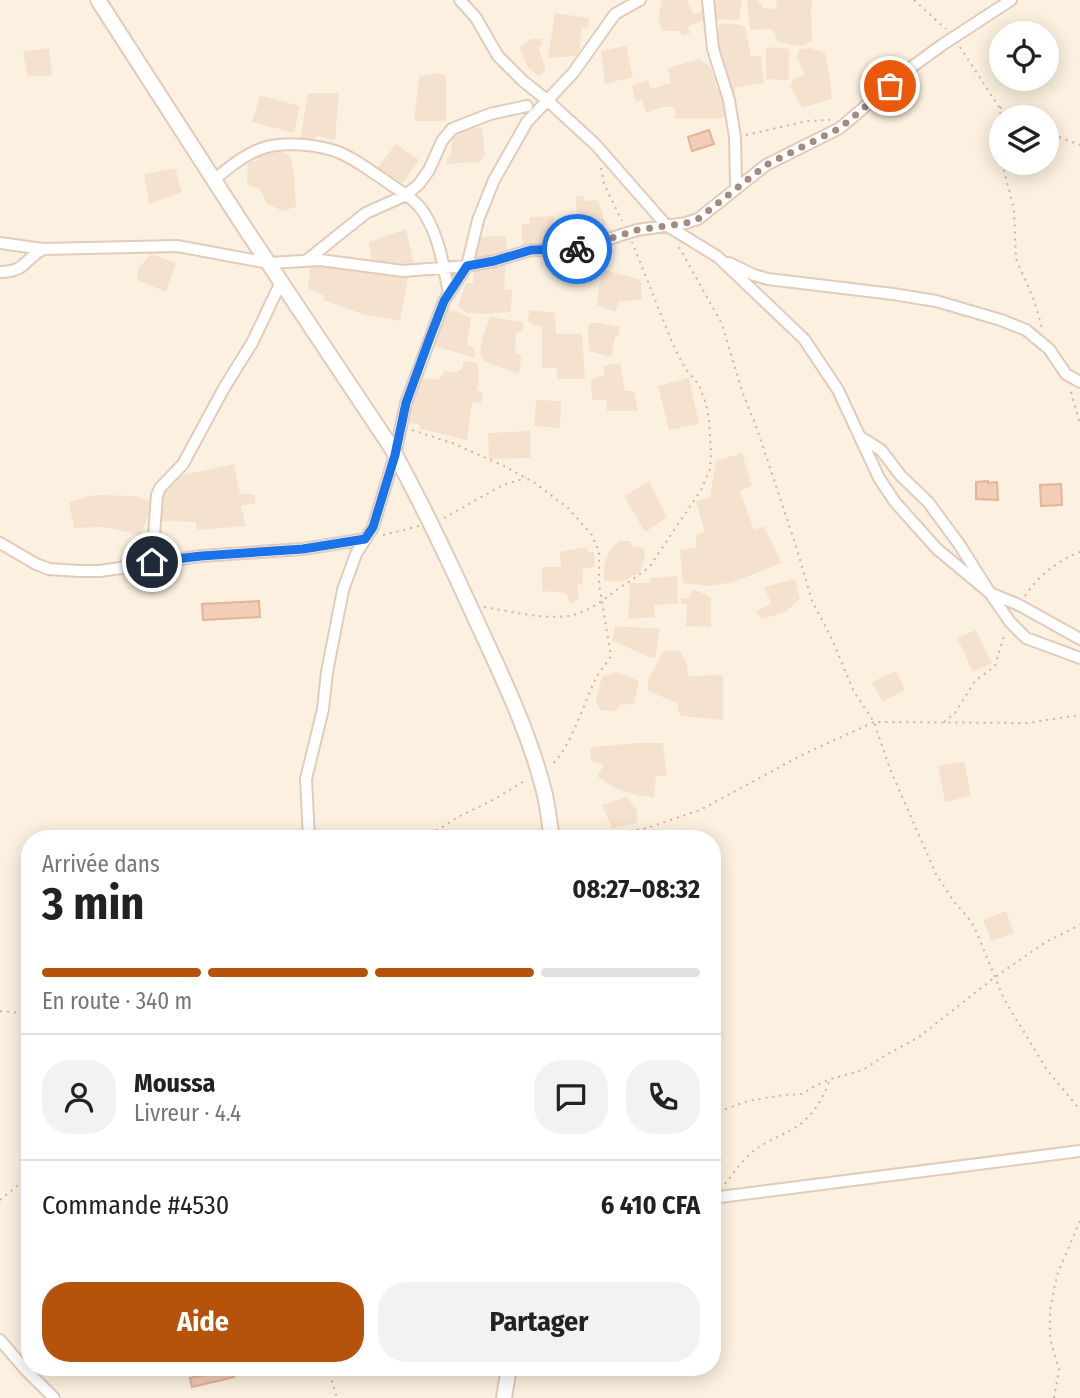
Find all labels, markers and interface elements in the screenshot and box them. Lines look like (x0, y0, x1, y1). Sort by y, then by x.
map controls (989, 21, 1059, 175)
button: locate (989, 21, 1059, 91)
pin (860, 56, 920, 116)
icon: bag (871, 67, 909, 105)
button: layers (989, 105, 1059, 175)
courier (542, 214, 612, 284)
icon: bike (558, 230, 596, 268)
pin (122, 532, 182, 592)
icon: home (133, 543, 171, 581)
text: Arrivée dans (42, 850, 160, 878)
text: 08:27–08:32 (572, 874, 700, 905)
text: 3 min (42, 876, 144, 931)
text: En route · 340 m (42, 987, 192, 1015)
button: person (42, 1060, 116, 1134)
button: chat (534, 1060, 608, 1134)
button: phone (626, 1060, 700, 1134)
text: Moussa (134, 1068, 215, 1099)
text: Livreur · 4.4 (134, 1099, 241, 1127)
text: Commande #4530 (42, 1190, 229, 1221)
text: 6 410 CFA (601, 1190, 700, 1221)
button: Aide (42, 1282, 364, 1362)
button: Partager (378, 1282, 700, 1362)

